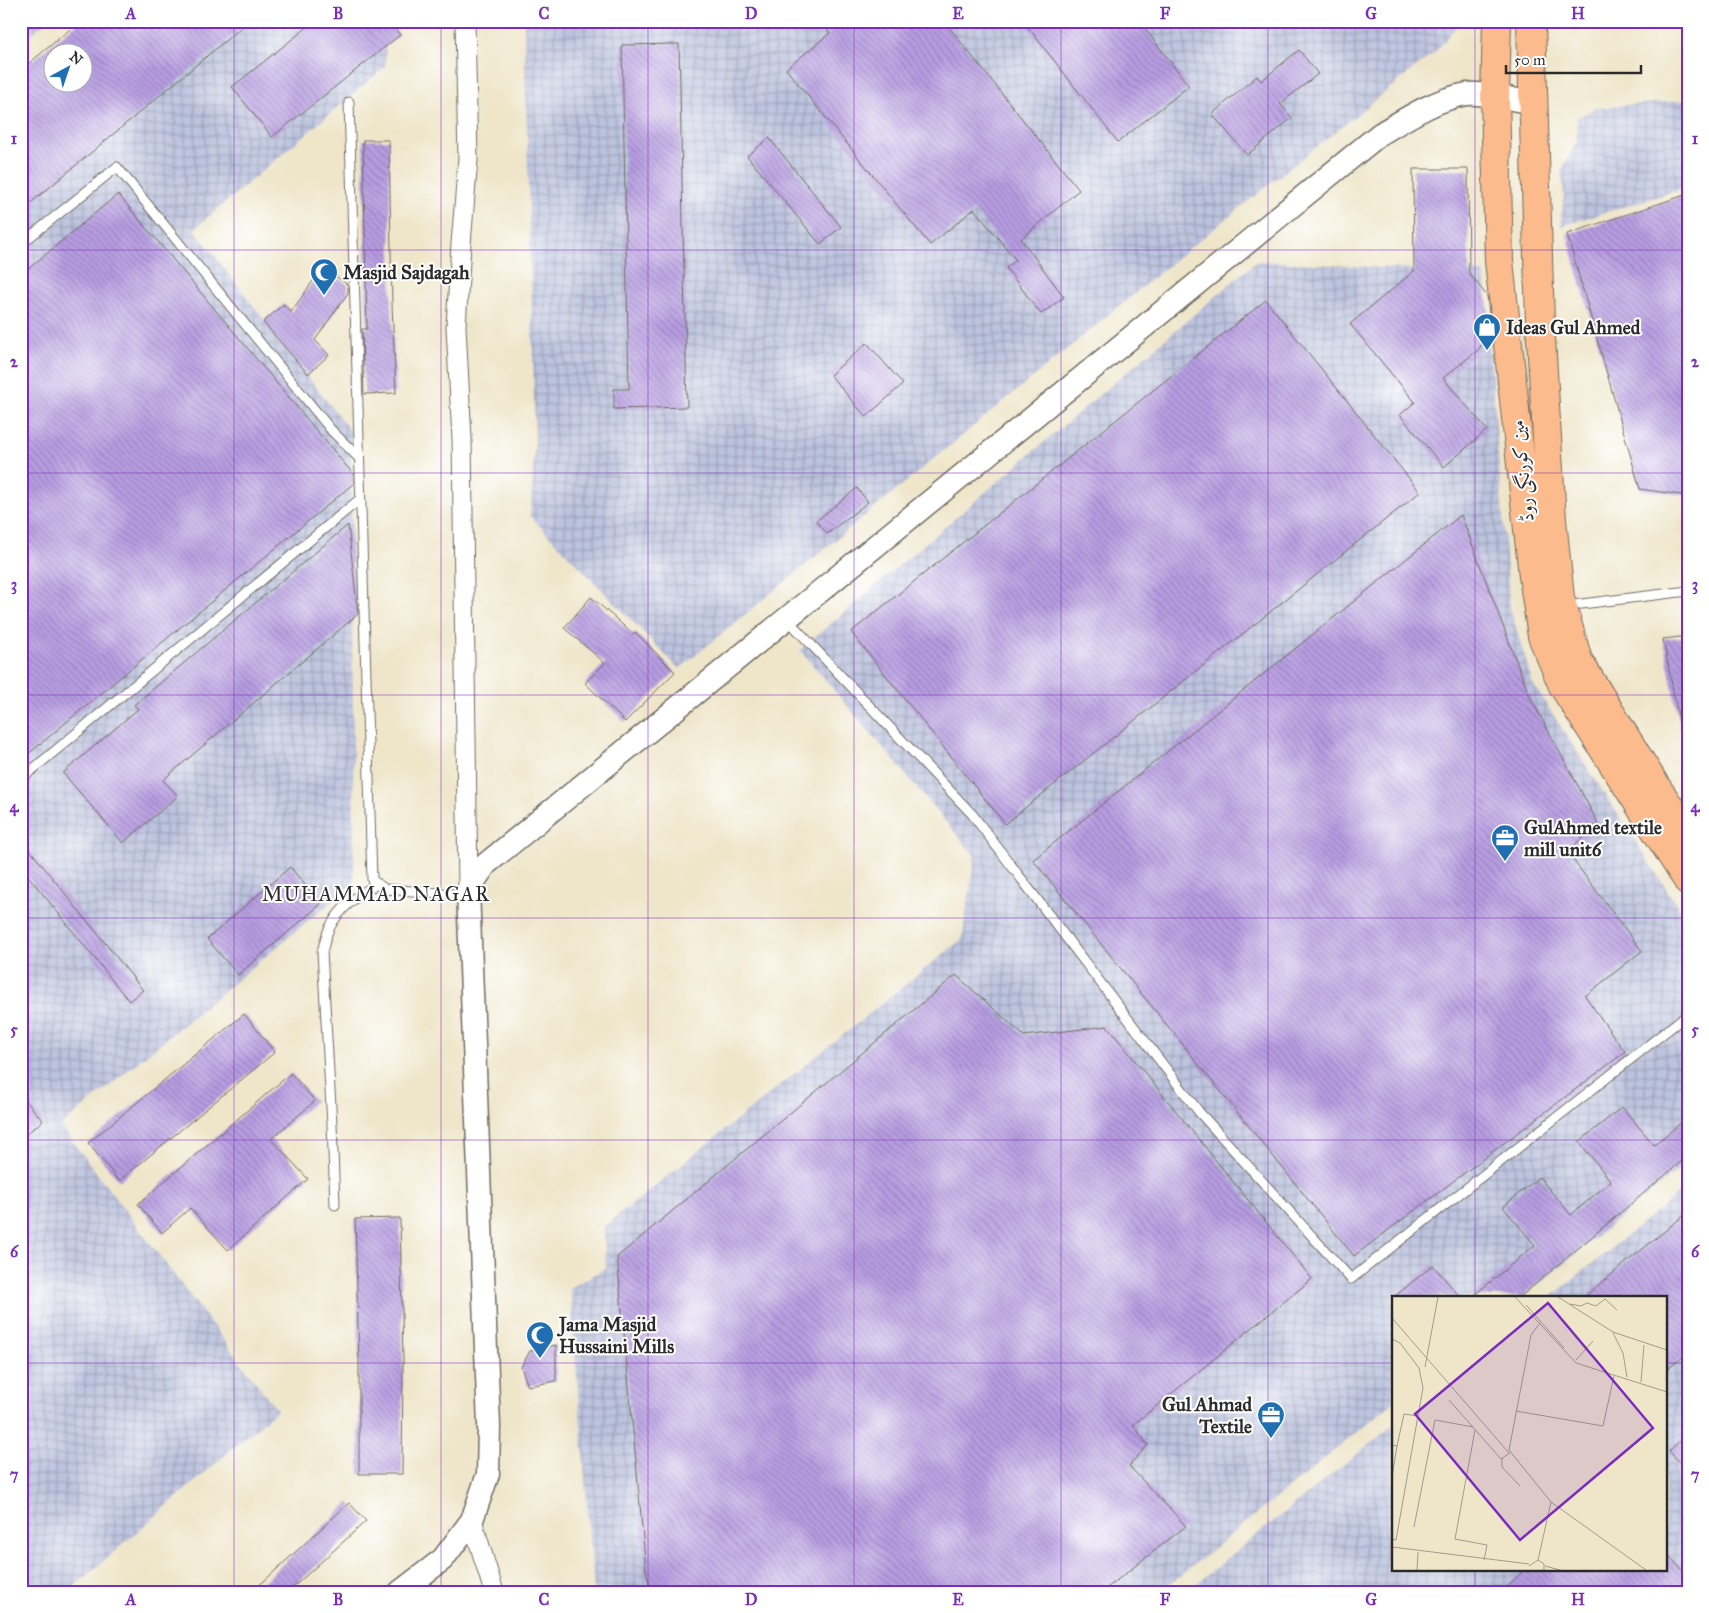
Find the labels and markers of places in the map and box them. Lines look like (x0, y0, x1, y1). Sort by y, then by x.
mosque icon: Masjid Sajdagah (309, 257, 339, 296)
place label: Masjid Sajdagah (343, 261, 470, 285)
shop icon: Ideas Gul Ahmed (1472, 312, 1502, 351)
place label: Ideas Gul Ahmed (1506, 316, 1641, 339)
place label: GulAhmed textile mill unit6 (1523, 816, 1662, 861)
office icon: GulAhmed textile mill unit6 (1490, 823, 1520, 862)
place label: Jama Masjid Hussaini Mills (556, 1313, 674, 1358)
mosque icon: Jama Masjid Hussaini Mills (525, 1320, 555, 1359)
place label: Gul Ahmad Textile (1162, 1393, 1252, 1438)
office icon: Gul Ahmad Textile (1256, 1400, 1286, 1439)

